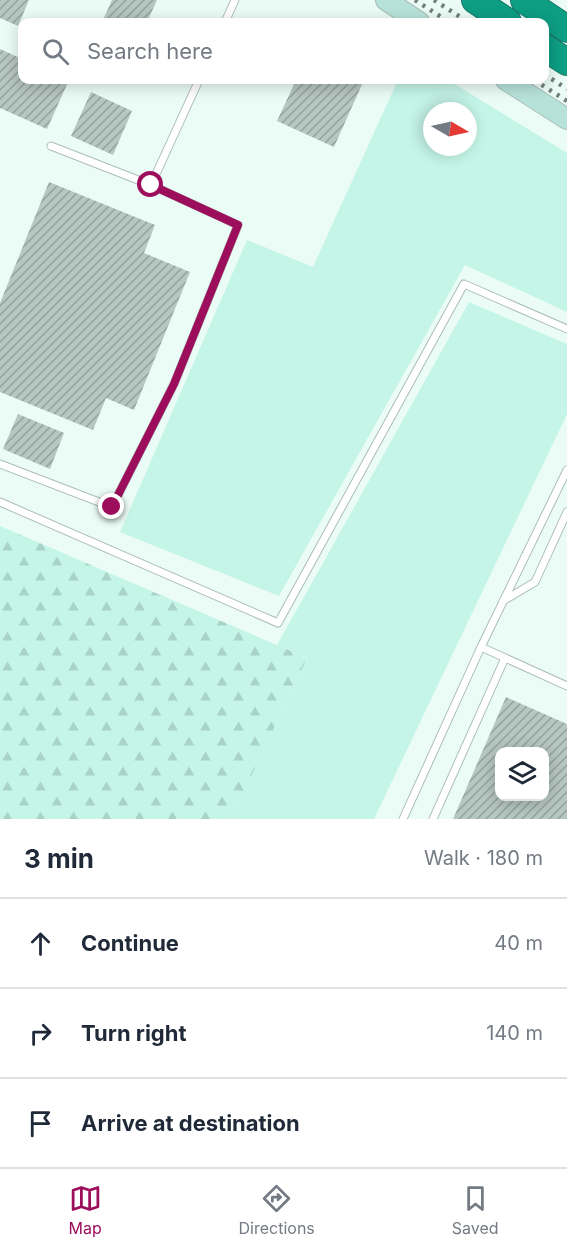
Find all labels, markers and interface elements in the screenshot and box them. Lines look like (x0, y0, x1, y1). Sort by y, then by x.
search box (18, 18, 549, 84)
icon: search (39, 35, 72, 68)
text: Search here (87, 38, 213, 64)
north arrow (423, 102, 477, 156)
route start (137, 171, 163, 197)
route end (98, 493, 124, 519)
map controls (495, 747, 549, 801)
button: layers (495, 747, 549, 801)
text: 3 min (24, 843, 94, 874)
text: Walk · 180 m (424, 846, 543, 870)
icon: ahead (24, 927, 57, 960)
text: Continue (81, 930, 179, 956)
text: 40 m (494, 931, 543, 955)
icon: right (24, 1017, 57, 1050)
text: Turn right (81, 1020, 187, 1046)
text: 140 m (486, 1021, 543, 1045)
icon: arrive (24, 1107, 57, 1140)
text: Arrive at destination (81, 1110, 300, 1136)
tab: Map (68, 1182, 102, 1238)
tab: Directions (239, 1182, 315, 1238)
tab: Saved (452, 1182, 499, 1238)

